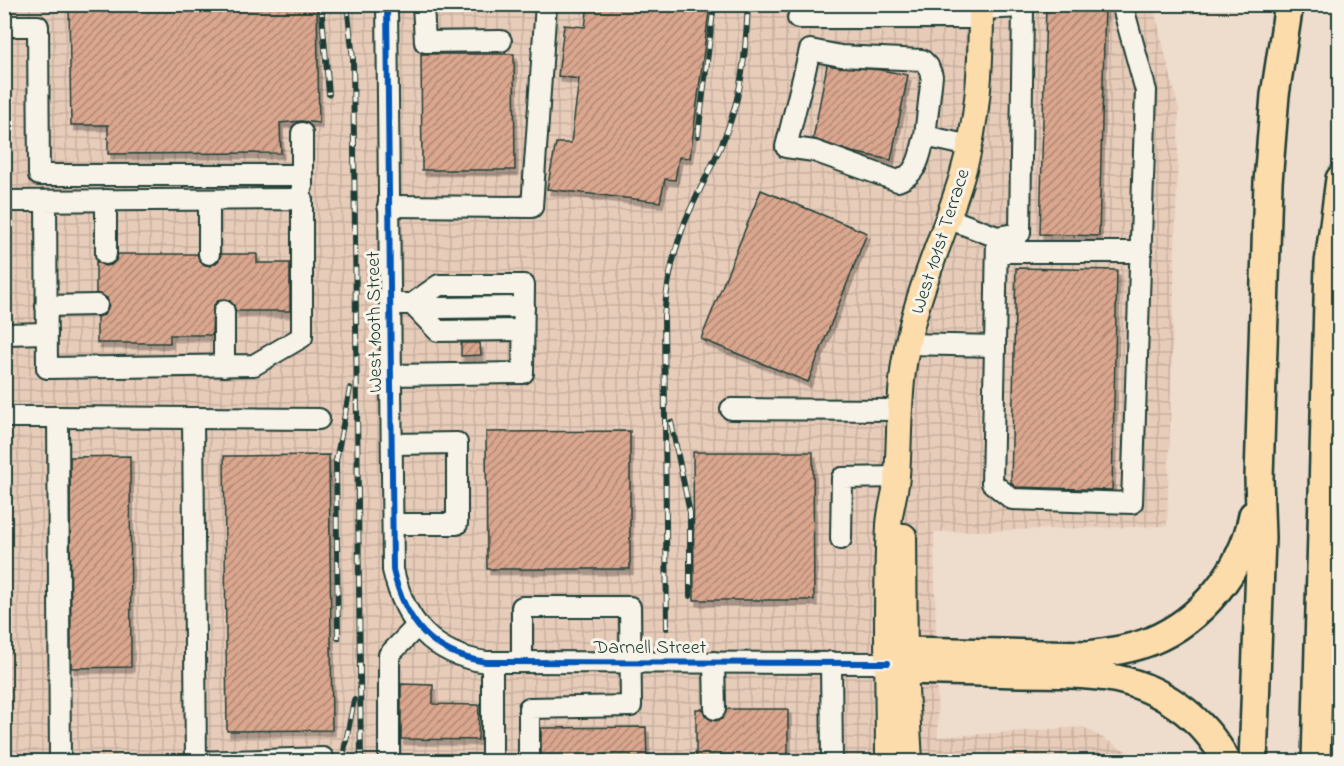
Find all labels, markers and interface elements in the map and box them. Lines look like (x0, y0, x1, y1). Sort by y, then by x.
street label: West 101st Terrace (904, 165, 979, 318)
street label: West 100th Street (360, 251, 391, 393)
street label: Darnell Street (593, 634, 707, 663)

